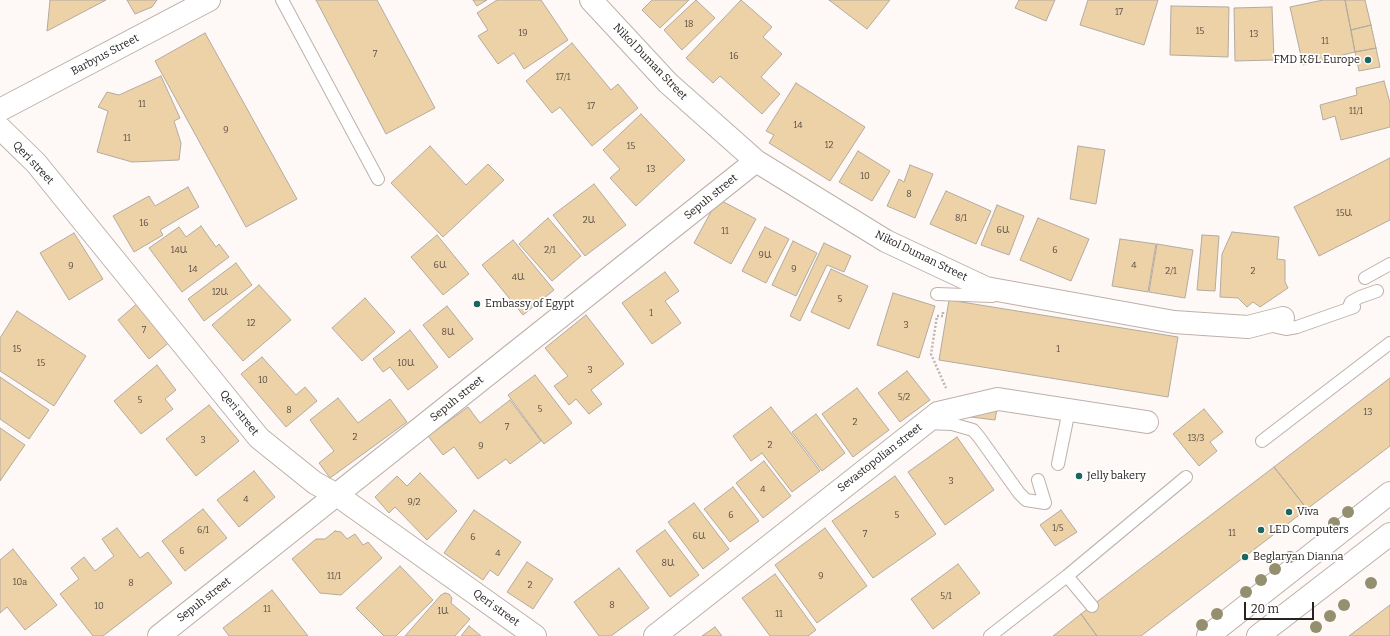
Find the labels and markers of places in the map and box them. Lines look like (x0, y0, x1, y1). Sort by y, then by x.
place label: FMD K&L Europe (1274, 53, 1360, 67)
marker: FMD K&L Europe (1363, 55, 1373, 65)
place label: Embassy of Egypt (485, 297, 574, 311)
marker: Embassy of Egypt (472, 299, 482, 309)
place label: Jelly bakery (1087, 469, 1146, 483)
marker: Jelly bakery (1074, 471, 1084, 481)
place label: Viva (1297, 505, 1319, 519)
marker: Viva (1284, 507, 1294, 517)
place label: LED Computers (1269, 523, 1349, 537)
marker: LED Computers (1256, 525, 1266, 535)
place label: Beglaryan Dianna (1253, 550, 1344, 564)
marker: Beglaryan Dianna (1240, 552, 1250, 562)

